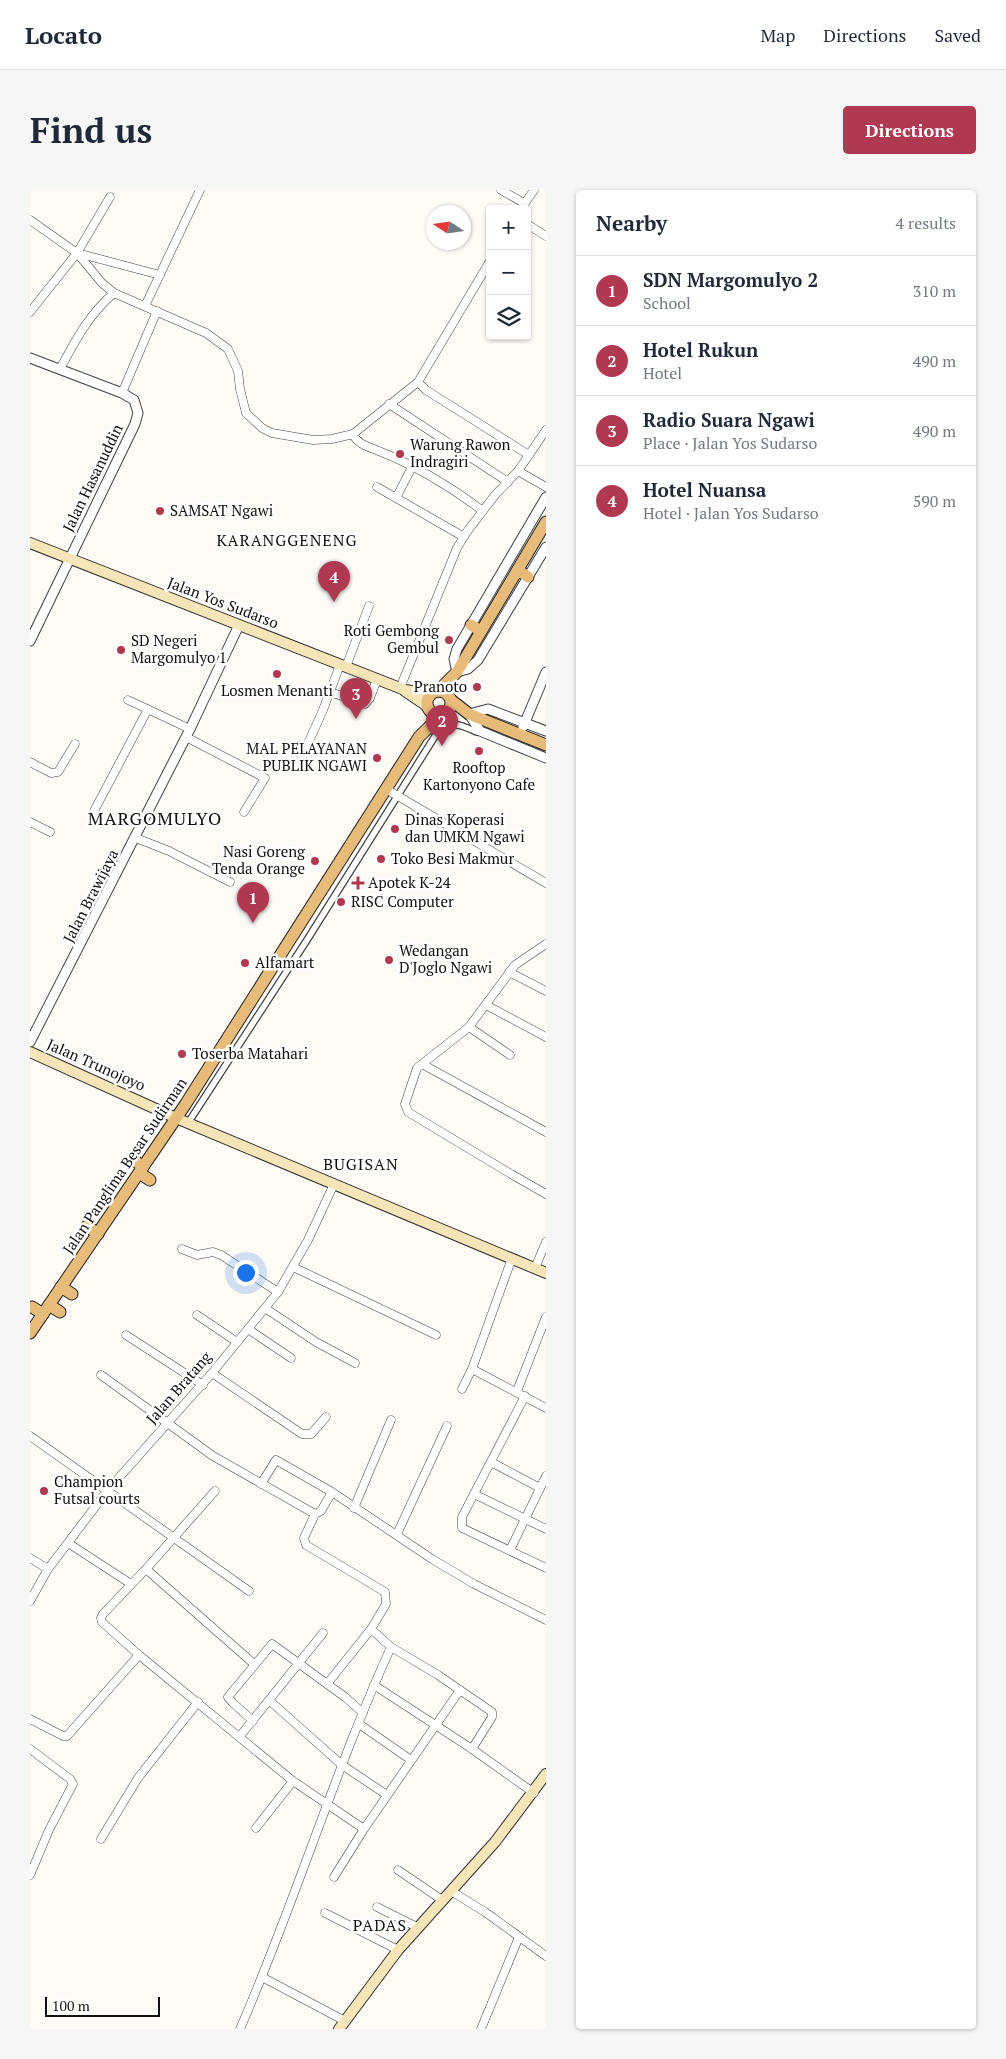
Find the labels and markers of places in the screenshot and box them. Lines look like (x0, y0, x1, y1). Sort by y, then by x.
place label: Warung Rawon Indragiri (410, 434, 511, 471)
marker: Warung Rawon Indragiri (394, 448, 406, 460)
place label: SAMSAT Ngawi (170, 500, 273, 520)
marker: SAMSAT Ngawi (154, 505, 166, 517)
pin: 4 (318, 561, 350, 602)
place label: Roti Gembong Gembul (344, 620, 440, 657)
place label: SD Negeri Margomulyo 1 (131, 630, 227, 667)
marker: Roti Gembong Gembul (443, 634, 455, 646)
marker: SD Negeri Margomulyo 1 (115, 644, 127, 656)
marker: Losmen Menanti (271, 668, 283, 680)
place label: Pranoto (414, 676, 467, 696)
pin: 3 (340, 678, 372, 719)
place label: Losmen Menanti (221, 680, 333, 700)
marker: Pranoto (471, 681, 483, 693)
pin: 2 (426, 705, 458, 746)
place label: MAL PELAYANAN PUBLIK NGAWI (246, 738, 367, 775)
marker: Rooftop Kartonyono Cafe (473, 745, 485, 757)
marker: MAL PELAYANAN PUBLIK NGAWI (371, 752, 383, 764)
place label: Rooftop Kartonyono Cafe (423, 757, 535, 794)
place label: Dinas Koperasi dan UMKM Ngawi (405, 809, 525, 846)
marker: Dinas Koperasi dan UMKM Ngawi (389, 823, 401, 835)
place label: Nasi Goreng Tenda Orange (212, 841, 306, 878)
place label: Toko Besi Makmur (391, 848, 514, 868)
marker: Toko Besi Makmur (375, 853, 387, 865)
marker: Nasi Goreng Tenda Orange (309, 855, 321, 867)
place label: Apotek K-24 (368, 872, 451, 892)
marker: Apotek K-24 (352, 877, 364, 889)
pin: 1 (237, 882, 269, 923)
place label: RISC Computer (351, 891, 454, 911)
marker: RISC Computer (335, 896, 347, 908)
place label: Wedangan D'Joglo Ngawi (399, 940, 492, 977)
place label: Alfamart (255, 952, 315, 972)
marker: Wedangan D'Joglo Ngawi (383, 954, 395, 966)
marker: Alfamart (239, 957, 251, 969)
place label: Toserba Matahari (192, 1043, 308, 1063)
marker: Toserba Matahari (176, 1048, 188, 1060)
place label: Champion Futsal courts (54, 1471, 140, 1508)
marker: Champion Futsal courts (38, 1485, 50, 1497)

